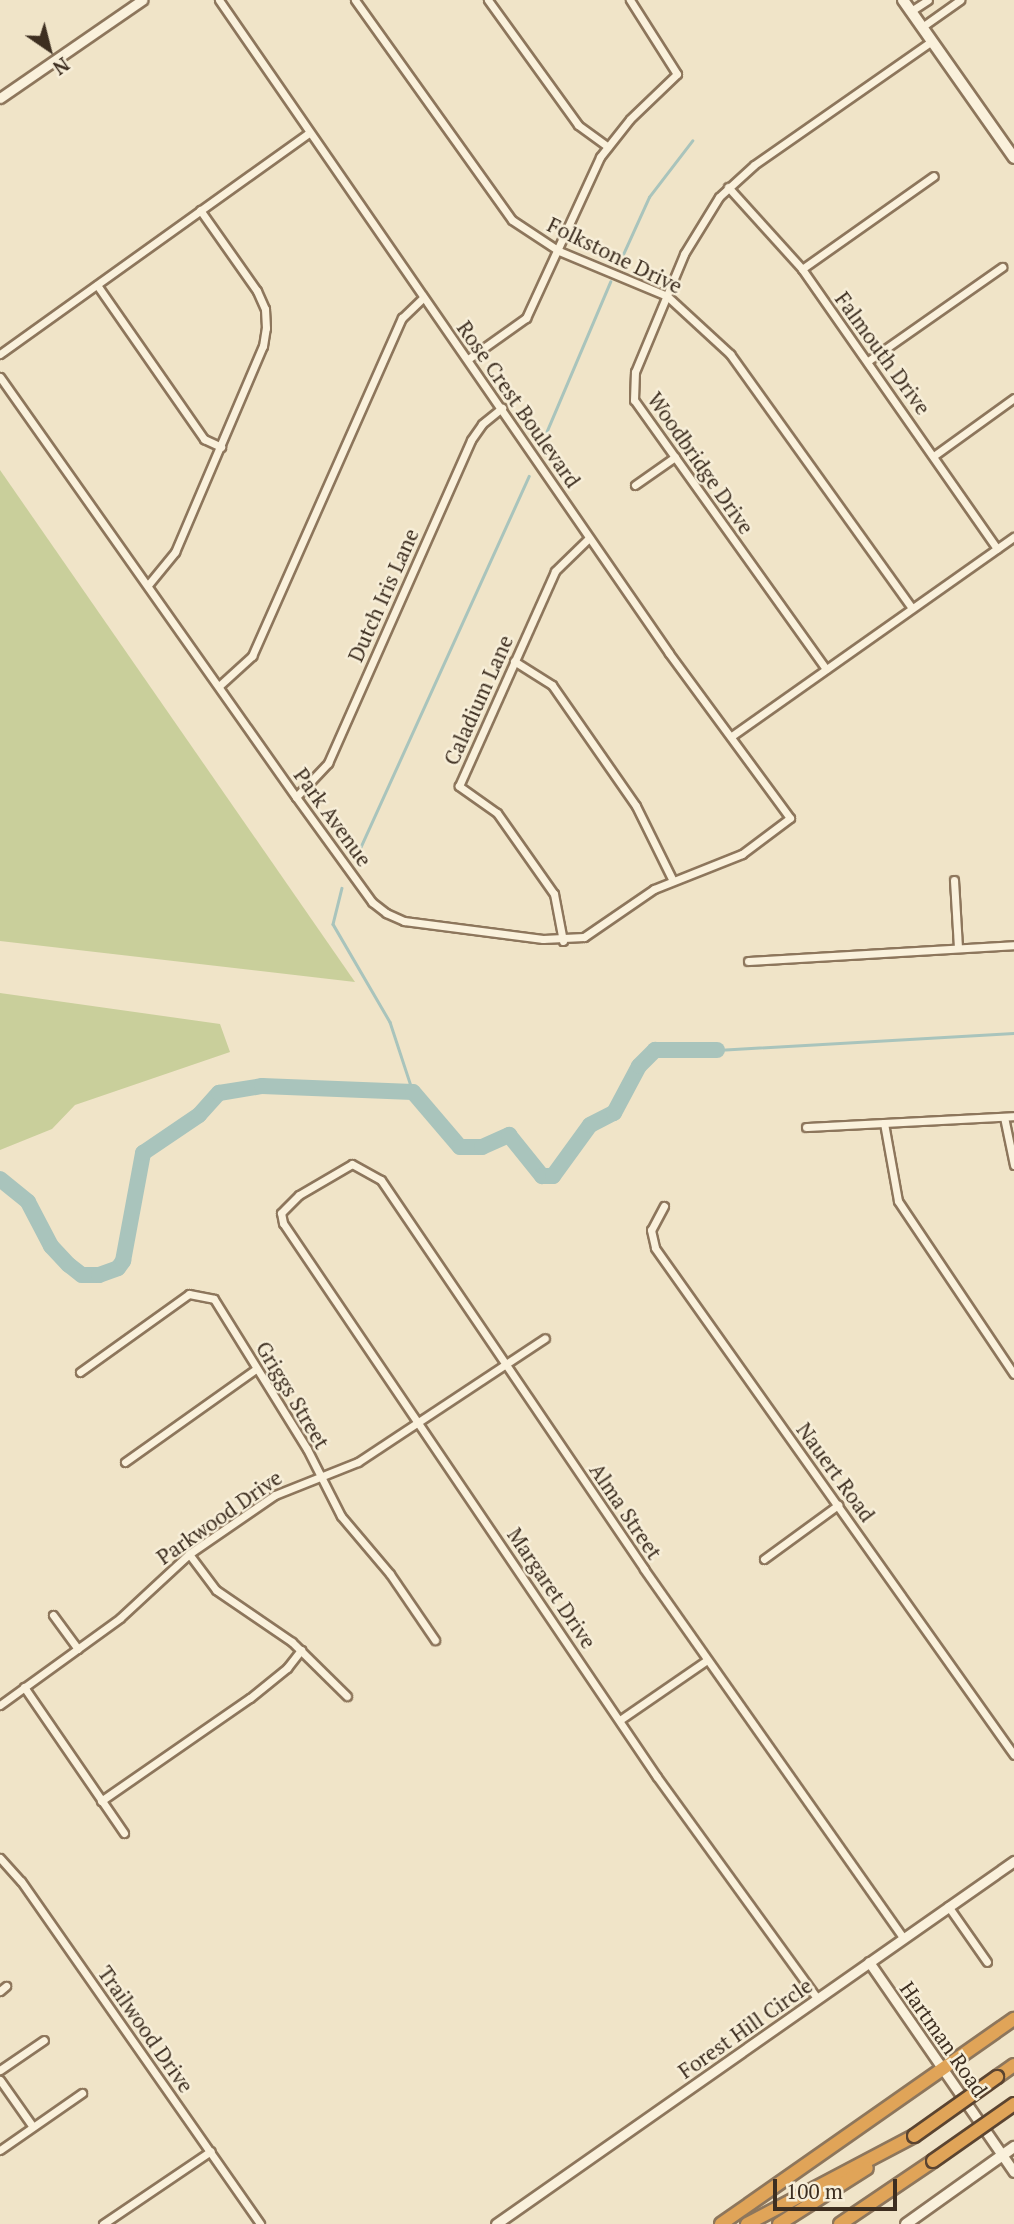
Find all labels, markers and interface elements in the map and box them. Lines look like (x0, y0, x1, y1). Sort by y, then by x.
north arrow (14, 14, 84, 84)
text: N (48, 52, 74, 81)
street label: Folkstone Drive (543, 211, 687, 299)
street label: Falmouth Drive (830, 287, 936, 419)
street label: Rose Crest Boulevard (452, 316, 586, 492)
street label: Woodbridge Drive (643, 387, 759, 539)
street label: Dutch Iris Lane (342, 525, 424, 665)
street label: Caladium Lane (438, 631, 518, 769)
street label: Park Avenue (289, 763, 377, 871)
street label: Griggs Street (251, 1337, 335, 1453)
street label: Nauert Road (792, 1418, 880, 1526)
street label: Alma Street (585, 1458, 667, 1564)
street label: Parkwood Drive (152, 1464, 286, 1570)
street label: Margaret Drive (502, 1523, 602, 1653)
street label: Trailwood Drive (93, 1961, 199, 2097)
street label: Forest Hill Circle (673, 1972, 817, 2084)
street label: Hartman Road (895, 1977, 993, 2101)
scale bar (776, 2164, 900, 2208)
text: 100 m (786, 2177, 843, 2205)

